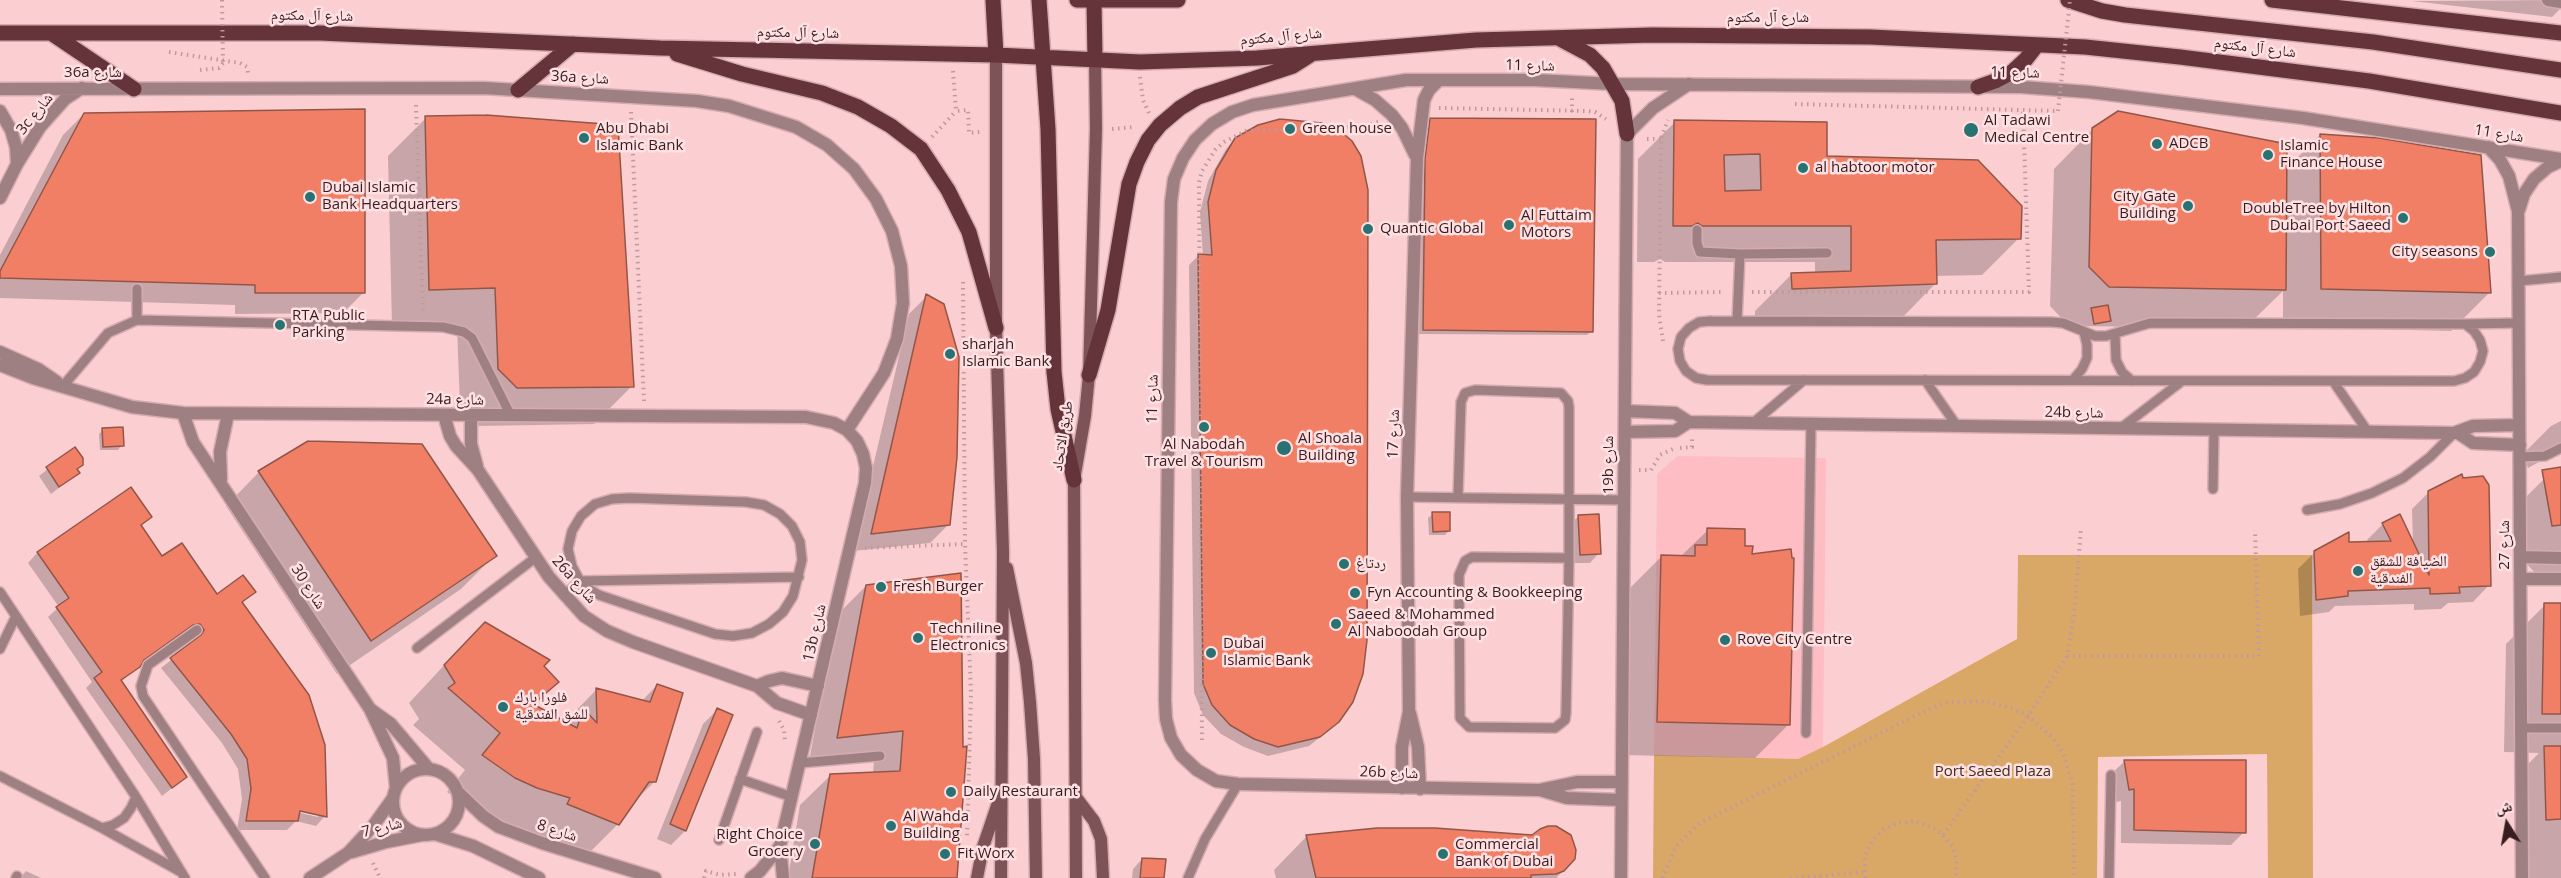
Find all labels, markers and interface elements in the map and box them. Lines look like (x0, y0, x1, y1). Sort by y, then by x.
street label: شارع آل مكتوم (271, 6, 353, 26)
street label: شارع آل مكتوم (1727, 9, 1809, 27)
street label: شارع آل مكتوم (757, 23, 839, 43)
street label: شارع آل مكتوم (1239, 24, 1323, 50)
street label: شارع آل مكتوم (2213, 34, 2297, 62)
street label: شارع 11 (1505, 57, 1555, 75)
street label: 36a شارع (64, 64, 122, 82)
street label: شارع 11 (1990, 64, 2040, 82)
street label: 36a شارع (551, 67, 609, 89)
street label: 3c شارع (13, 90, 57, 138)
place label: Al Tadawi Medical Centre (1984, 112, 2089, 147)
place label: Abu Dhabi Islamic Bank (596, 120, 683, 155)
place label: Green house (1302, 120, 1392, 138)
marker: Al Tadawi Medical Centre (1962, 121, 1980, 139)
street label: شارع 11 (2473, 121, 2525, 147)
marker: Green house (1283, 122, 1297, 136)
marker: Abu Dhabi Islamic Bank (577, 131, 591, 145)
place label: ADCB (2169, 135, 2209, 153)
marker: ADCB (2150, 137, 2164, 151)
place label: Islamic Finance House (2280, 137, 2383, 172)
marker: Islamic Finance House (2261, 148, 2275, 162)
place label: al habtoor motor (1815, 159, 1935, 177)
marker: al habtoor motor (1796, 161, 1810, 175)
place label: Dubai Islamic Bank Headquarters (322, 179, 458, 214)
place label: City Gate Building (2113, 188, 2176, 223)
marker: Dubai Islamic Bank Headquarters (303, 190, 317, 204)
marker: City Gate Building (2181, 199, 2195, 213)
place label: DoubleTree by Hilton Dubai Port Saeed (2243, 200, 2391, 235)
place label: Al Futtaim Motors (1521, 207, 1592, 242)
marker: DoubleTree by Hilton Dubai Port Saeed (2396, 211, 2410, 225)
marker: Al Futtaim Motors (1502, 218, 1516, 232)
place label: Quantic Global (1380, 220, 1484, 238)
marker: Quantic Global (1361, 222, 1375, 236)
place label: City seasons (2392, 243, 2478, 261)
marker: City seasons (2483, 245, 2497, 259)
place label: RTA Public Parking (292, 307, 365, 342)
marker: RTA Public Parking (273, 318, 287, 332)
place label: sharjah Islamic Bank (962, 336, 1049, 371)
marker: sharjah Islamic Bank (943, 347, 957, 361)
street label: شارع 11 (1144, 374, 1162, 424)
street label: 24a شارع (426, 390, 484, 410)
street label: طريق الاتحاد (1049, 399, 1077, 473)
street label: 24b شارع (2044, 403, 2104, 423)
street label: شارع 17 (1384, 409, 1404, 459)
marker: Al Nabodah Travel & Tourism (1197, 420, 1211, 434)
place label: Al Shoala Building (1298, 430, 1362, 465)
place label: Al Nabodah Travel & Tourism (1145, 436, 1263, 471)
street label: 19b شارع (1600, 436, 1618, 494)
marker: Al Shoala Building (1275, 439, 1293, 457)
street label: شارع 27 (2496, 520, 2514, 570)
street label: 26a شارع (548, 552, 600, 608)
place label: الضيافة للشقق الفندقية (2370, 553, 2447, 588)
place label: ردتاغ (1356, 555, 1386, 573)
marker: ردتاغ (1337, 557, 1351, 571)
street label: شارع 30 (287, 561, 329, 613)
marker: الضيافة للشقق الفندقية (2351, 564, 2365, 578)
place label: Fresh Burger (893, 578, 983, 596)
marker: Fresh Burger (874, 580, 888, 594)
place label: Fyn Accounting & Bookkeeping (1367, 584, 1582, 602)
marker: Fyn Accounting & Bookkeeping (1348, 586, 1362, 600)
street label: 13b شارع (800, 602, 830, 664)
place label: Saeed & Mohammed Al Naboodah Group (1348, 606, 1495, 641)
marker: Saeed & Mohammed Al Naboodah Group (1329, 617, 1343, 631)
place label: Techniline Electronics (930, 620, 1006, 655)
marker: Techniline Electronics (911, 631, 925, 645)
place label: Rove City Centre (1737, 631, 1852, 649)
marker: Rove City Centre (1718, 633, 1732, 647)
place label: Dubai Islamic Bank (1223, 635, 1310, 670)
marker: Dubai Islamic Bank (1204, 646, 1218, 660)
place label: فلورا بارك للشق الفندقية (515, 689, 588, 724)
marker: فلورا بارك للشق الفندقية (496, 700, 510, 714)
street label: 26b شارع (1359, 763, 1419, 783)
park label: Port Saeed Plaza (1935, 763, 2051, 781)
place label: Daily Restaurant (963, 783, 1078, 801)
marker: Daily Restaurant (944, 785, 958, 799)
north arrow (2477, 794, 2537, 854)
text: ش (2493, 794, 2514, 819)
place label: Al Wahda Building (903, 808, 969, 843)
street label: شارع 7 (360, 814, 404, 842)
street label: شارع 8 (535, 816, 579, 846)
marker: Al Wahda Building (884, 819, 898, 833)
place label: Right Choice Grocery (716, 826, 803, 861)
place label: Commercial Bank of Dubai (1455, 836, 1553, 871)
marker: Right Choice Grocery (808, 837, 822, 851)
place label: Fit Worx (957, 845, 1015, 863)
marker: Fit Worx (938, 847, 952, 861)
marker: Commercial Bank of Dubai (1436, 847, 1450, 861)

